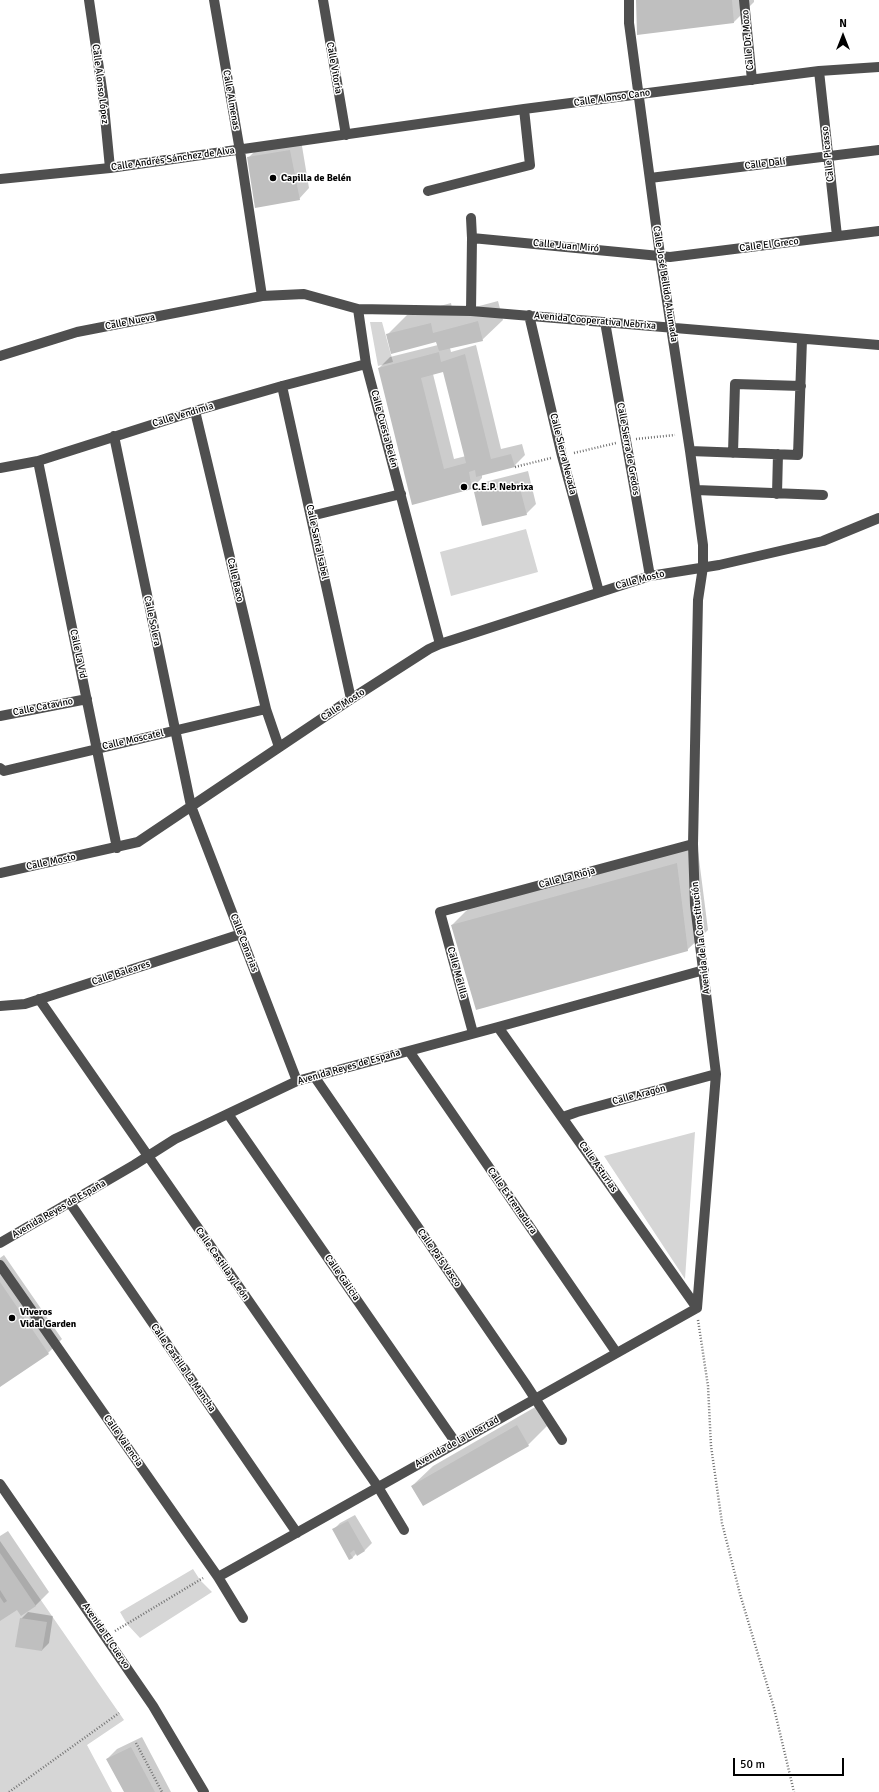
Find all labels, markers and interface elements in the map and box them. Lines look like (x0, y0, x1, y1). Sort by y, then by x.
street label: Calle Dr. Mozo (739, 9, 757, 71)
north arrow (823, 16, 863, 56)
text: N (839, 17, 847, 30)
street label: Calle Vitoria (324, 41, 344, 95)
street label: Calle Alonso López (89, 44, 111, 124)
street label: Calle Almenas (220, 69, 242, 131)
street label: Calle Alonso Cano (573, 87, 651, 109)
street label: Calle Picasso (819, 126, 837, 182)
street label: Calle Andrés Sánchez de Alva (110, 144, 236, 174)
street label: Calle Dalí (744, 156, 786, 172)
place label: Capilla de Belén (281, 172, 351, 184)
marker: Capilla de Belén (268, 173, 278, 183)
street label: Calle José Bellido Ahumada (650, 225, 680, 343)
street label: Calle El Greco (739, 235, 799, 255)
street label: Calle Juan Miró (533, 237, 599, 255)
street label: Avenida Cooperativa Nebrixa (533, 310, 657, 332)
street label: Calle Nueva (104, 311, 156, 333)
street label: Calle Cuesta Belén (368, 389, 400, 469)
street label: Calle Vendimia (151, 400, 215, 430)
street label: Calle Sierra de Gredos (614, 402, 642, 496)
street label: Calle Sierra Nevada (547, 412, 579, 496)
place label: C.E.P. Nebrixa (472, 481, 533, 493)
marker: C.E.P. Nebrixa (459, 482, 469, 492)
street label: Calle Santa Isabel (303, 503, 331, 581)
street label: Calle Baco (224, 557, 246, 603)
street label: Calle Mosto (614, 568, 666, 592)
street label: Calle Solera (141, 595, 163, 647)
street label: Calle La Vid (67, 628, 89, 680)
street label: Calle Mosto (319, 686, 367, 724)
street label: Calle Catavino (12, 695, 74, 719)
street label: Calle Moscatel (101, 727, 165, 753)
street label: Calle Mosto (25, 851, 77, 873)
street label: Calle La Rioja (537, 865, 597, 891)
street label: Avenida de la Constitución (689, 881, 713, 995)
street label: Calle Canarias (227, 912, 261, 974)
street label: Calle Melilla (444, 946, 470, 1000)
street label: Calle Baleares (90, 958, 152, 988)
street label: Avenida Reyes de España (296, 1047, 402, 1087)
street label: Calle Aragón (611, 1082, 667, 1108)
street label: Calle Asturias (576, 1139, 620, 1195)
street label: Calle Extremadura (485, 1165, 539, 1237)
street label: Avenida Reyes de España (10, 1177, 108, 1241)
street label: Calle Castilla y León (192, 1225, 252, 1303)
street label: Calle País Vasco (414, 1227, 464, 1289)
street label: Calle Galicia (322, 1253, 362, 1303)
place label: Viveros Vidal Garden (20, 1306, 76, 1330)
marker: Viveros Vidal Garden (7, 1313, 17, 1323)
street label: Calle Castilla La Mancha (148, 1322, 218, 1414)
street label: Calle Valencia (101, 1413, 145, 1469)
street label: Avenida de la Libertad (413, 1414, 501, 1470)
street label: Avenida El Cuervo (80, 1601, 132, 1671)
scale bar (735, 1750, 846, 1776)
text: 50 m (740, 1757, 765, 1772)

